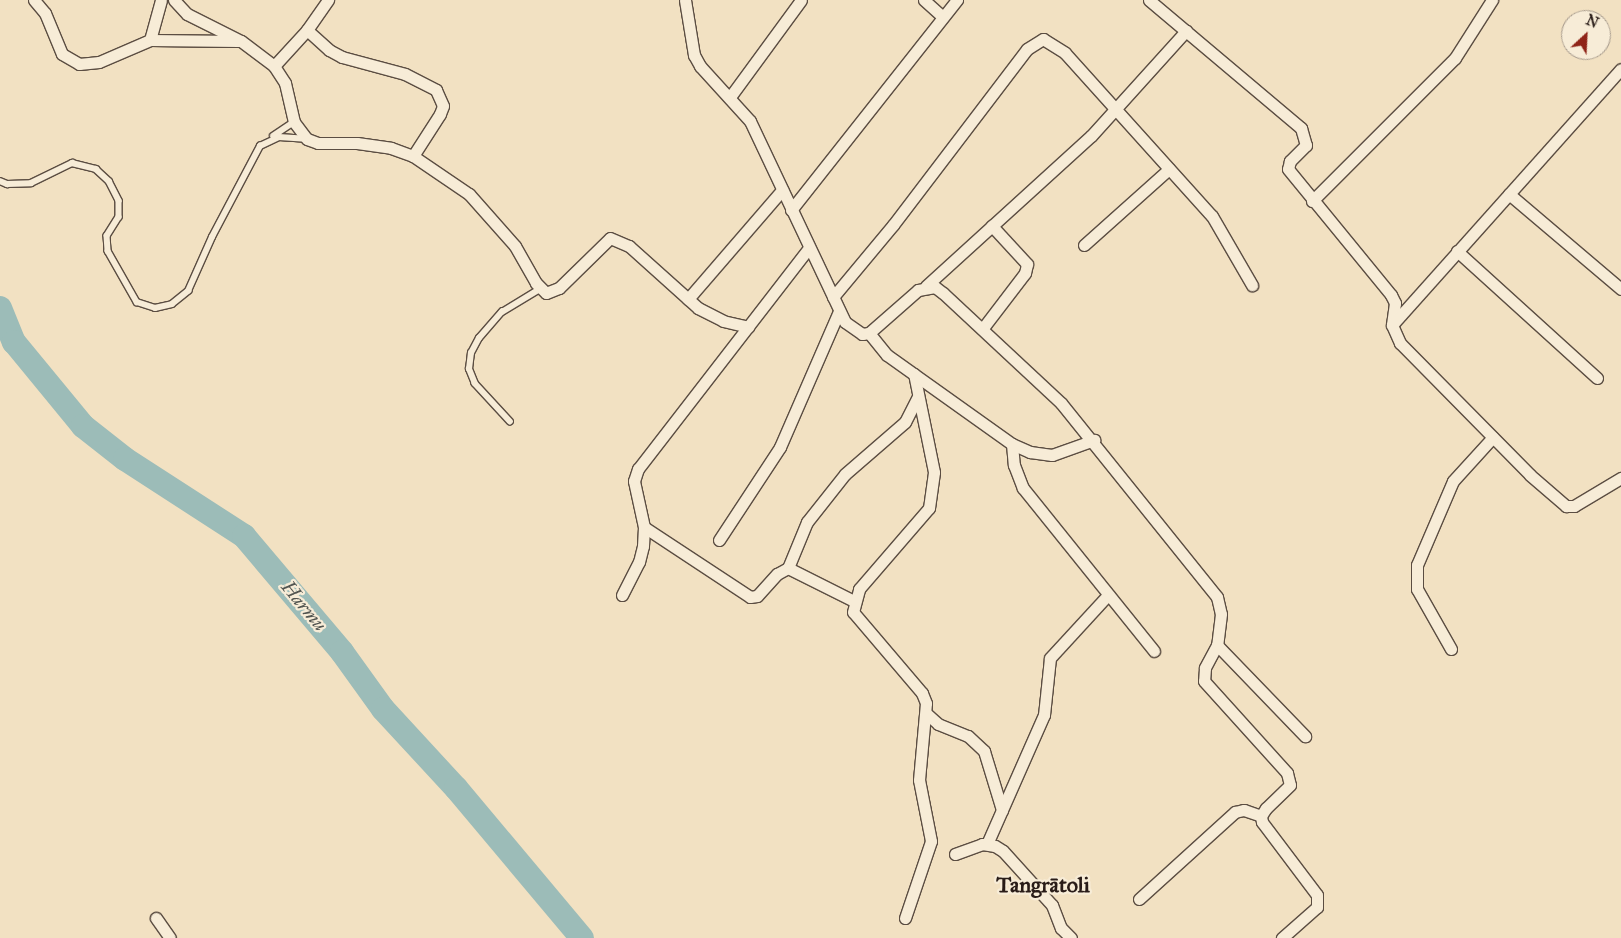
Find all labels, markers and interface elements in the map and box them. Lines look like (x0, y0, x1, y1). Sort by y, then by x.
north arrow (1561, 10, 1611, 60)
text: N (1583, 12, 1601, 32)
water label: Harmu (276, 576, 332, 636)
district label: Tangrātoli (996, 872, 1090, 898)

